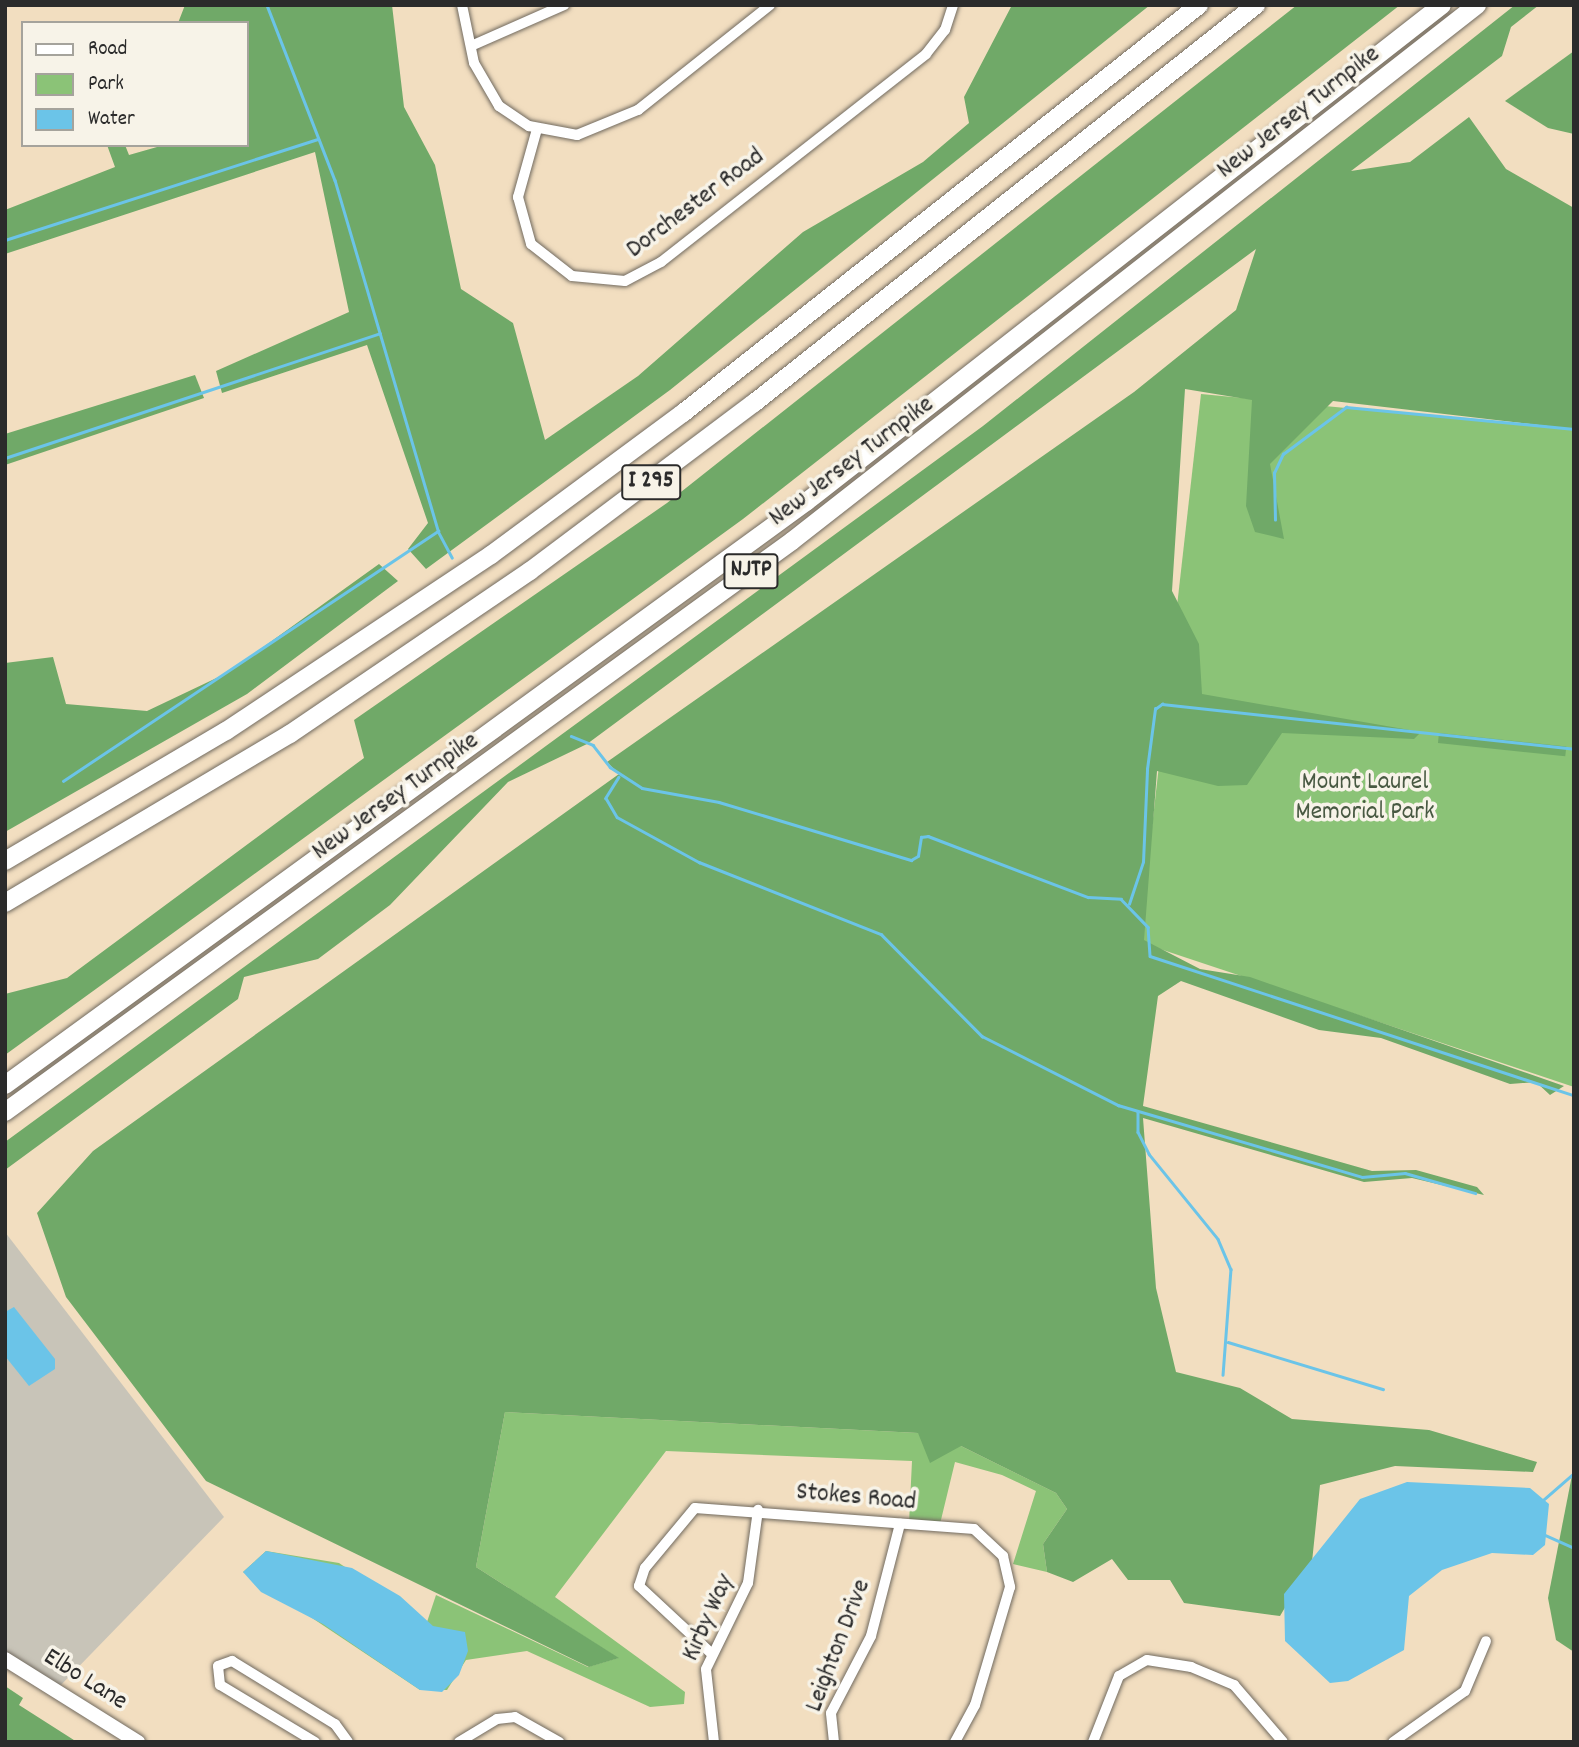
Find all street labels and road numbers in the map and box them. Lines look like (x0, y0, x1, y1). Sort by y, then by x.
street label: New Jersey Turnpike (1211, 40, 1387, 186)
street label: Dorchester Road (621, 142, 771, 266)
street label: New Jersey Turnpike (763, 390, 941, 534)
road number: I 295 (620, 462, 682, 503)
road number: NJTP (723, 550, 779, 592)
street label: New Jersey Turnpike (307, 726, 485, 868)
street label: Stokes Road (795, 1477, 917, 1519)
street label: Kirby Way (676, 1570, 742, 1666)
street label: Leighton Drive (799, 1575, 879, 1717)
street label: Elbo Lane (37, 1642, 133, 1718)

